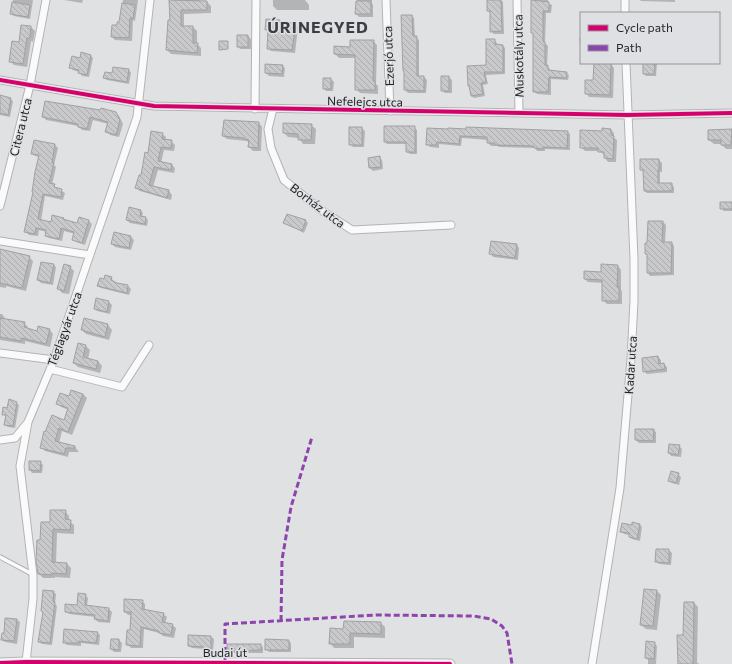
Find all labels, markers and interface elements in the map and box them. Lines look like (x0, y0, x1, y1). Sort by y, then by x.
legend (580, 12, 720, 64)
street label: Muskotály utca (510, 14, 526, 98)
district label: ÚRINEGYED (267, 17, 369, 36)
text: Cycle path (616, 20, 673, 34)
street label: Ezerjó utca (380, 26, 396, 86)
text: Path (616, 40, 642, 54)
street label: Nefelejcs utca (327, 93, 403, 109)
street label: Citera utca (6, 96, 34, 158)
street label: Borház utca (288, 180, 348, 230)
street label: Téglagyár utca (44, 290, 84, 368)
street label: Kadar utca (621, 335, 639, 395)
street label: Budai út (203, 645, 247, 659)

